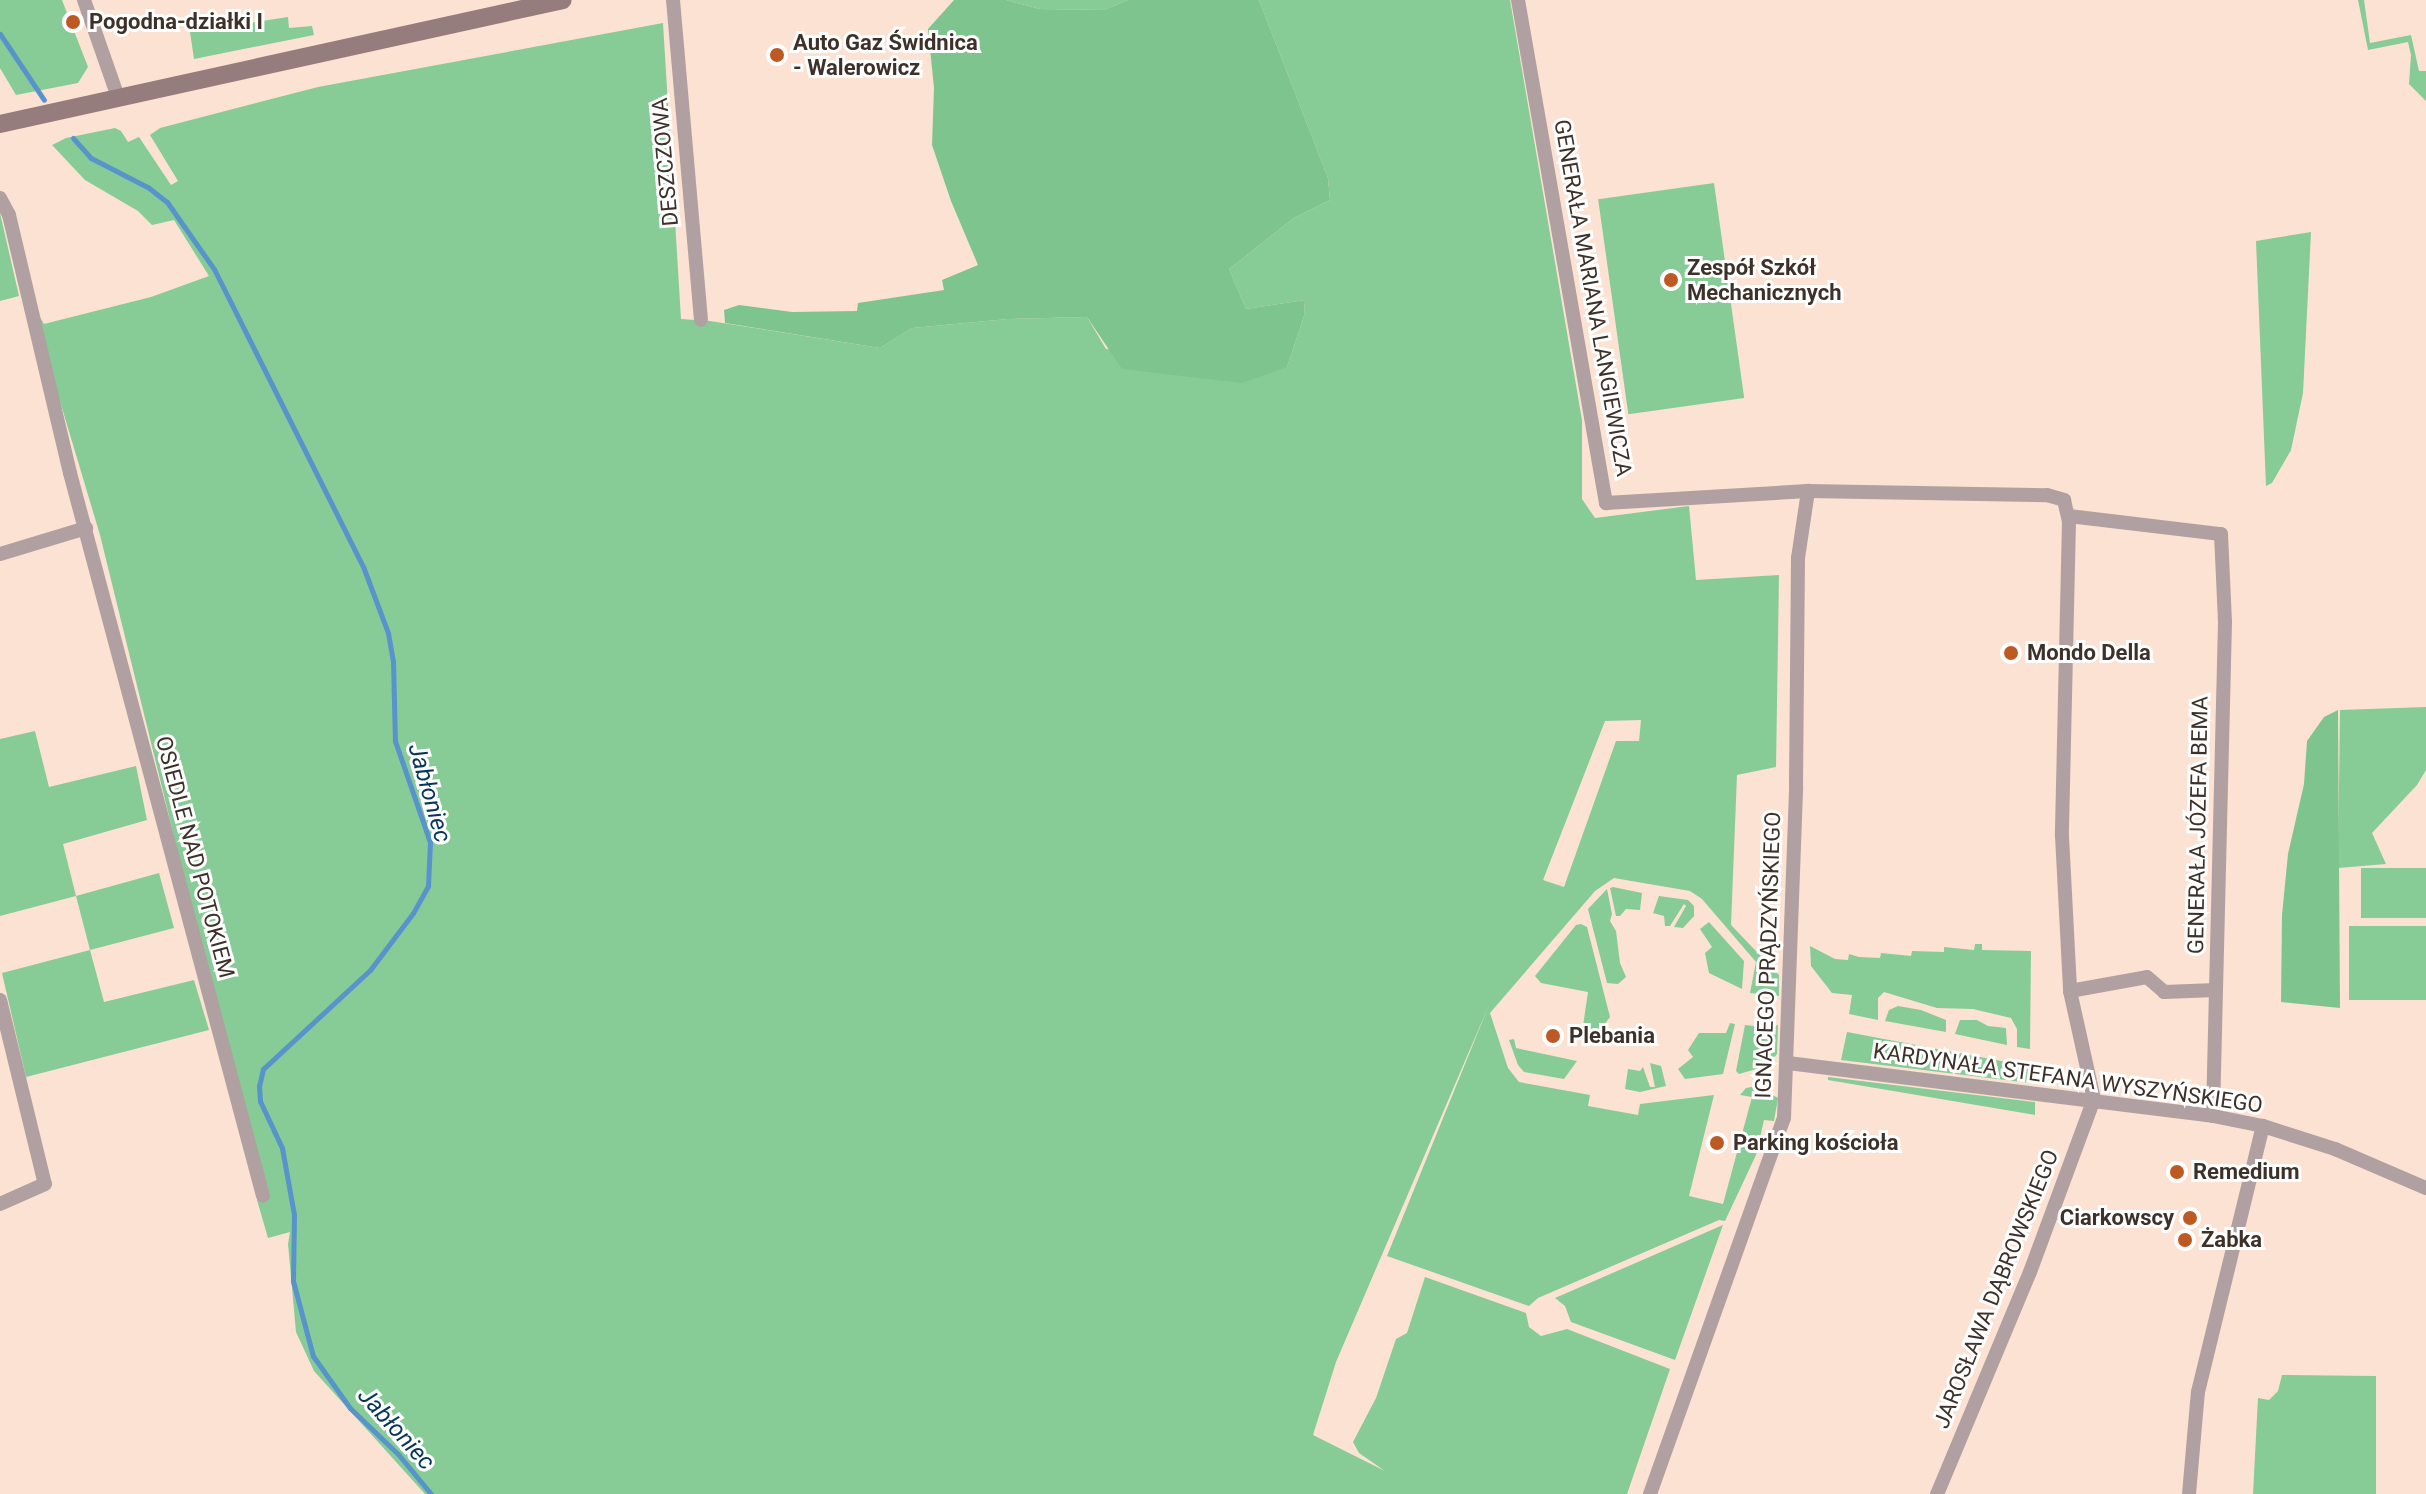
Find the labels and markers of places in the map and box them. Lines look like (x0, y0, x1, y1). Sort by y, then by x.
place label: Pogodna-działki I (89, 9, 263, 35)
marker: Pogodna-działki I (64, 13, 82, 31)
place label: Auto Gaz Świdnica - Walerowicz (793, 29, 978, 80)
marker: Auto Gaz Świdnica - Walerowicz (768, 46, 786, 64)
place label: Zespół Szkół Mechanicznych (1687, 254, 1842, 306)
marker: Zespół Szkół Mechanicznych (1662, 271, 1680, 289)
place label: Mondo Della (2027, 640, 2151, 666)
marker: Mondo Della (2002, 644, 2020, 662)
place label: Plebania (1569, 1023, 1655, 1049)
marker: Plebania (1544, 1027, 1562, 1045)
place label: Parking kościoła (1733, 1130, 1899, 1156)
marker: Parking kościoła (1708, 1134, 1726, 1152)
place label: Remedium (2193, 1159, 2299, 1185)
marker: Remedium (2168, 1163, 2186, 1181)
place label: Ciarkowscy (2060, 1205, 2174, 1231)
marker: Ciarkowscy (2181, 1209, 2199, 1227)
place label: Żabka (2201, 1227, 2262, 1253)
marker: Żabka (2176, 1231, 2194, 1249)

